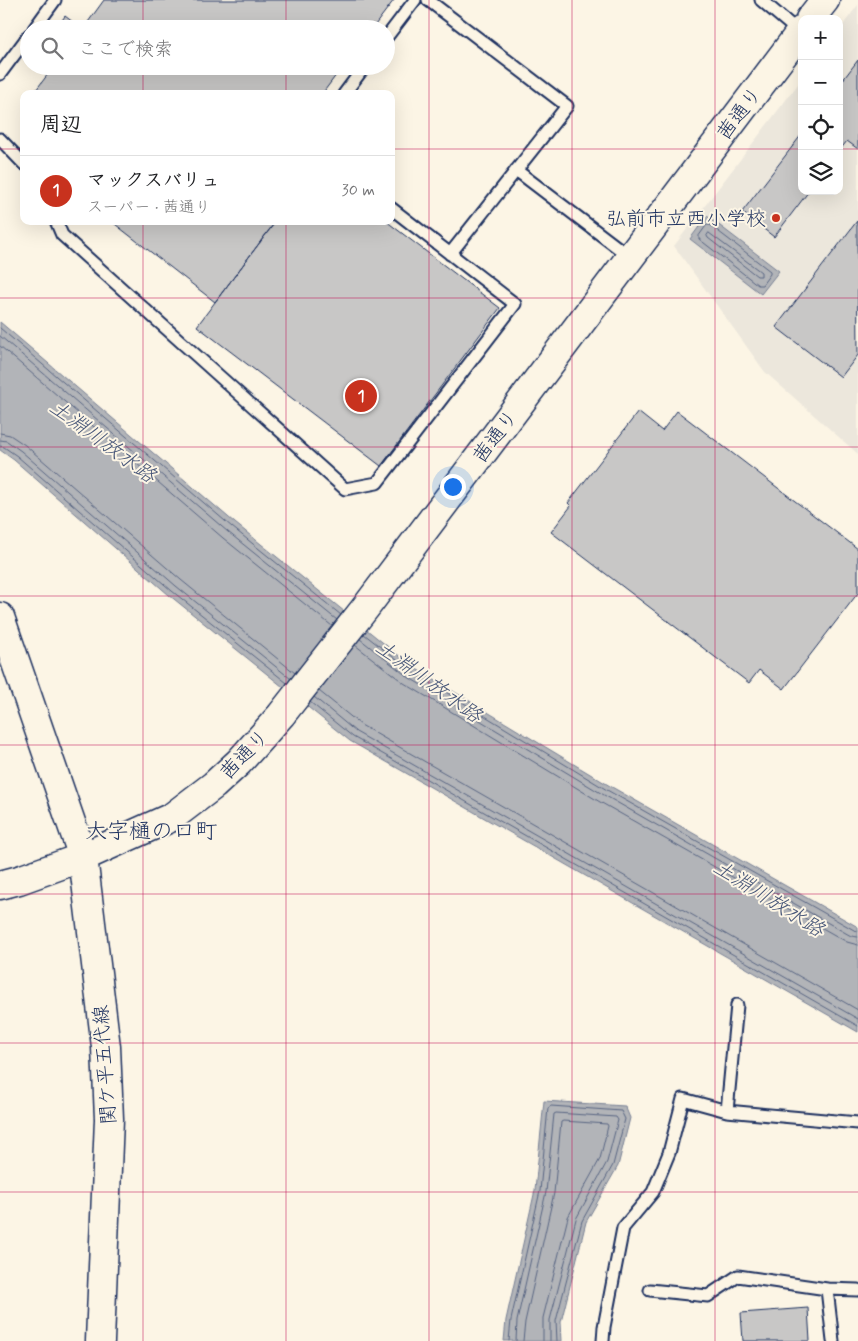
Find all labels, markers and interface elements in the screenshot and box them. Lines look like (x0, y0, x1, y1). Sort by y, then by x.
map controls (798, 15, 843, 195)
button: + (798, 15, 843, 60)
search box (20, 20, 395, 75)
icon: search (38, 34, 66, 62)
text: ここで検索 (78, 37, 173, 62)
button: − (798, 60, 843, 105)
street label: 茜通り (711, 82, 769, 146)
button: locate (798, 105, 843, 150)
text: 周辺 (40, 111, 82, 139)
button: layers (798, 150, 843, 195)
text: マックスバリュ (87, 168, 220, 193)
text: 1 (52, 180, 60, 201)
text: 30 m (342, 180, 375, 201)
text: スーパー · 茜通り (87, 197, 211, 218)
place label: 弘前市立西小学校 (606, 206, 766, 233)
marker: 弘前市立西小学校 (770, 212, 782, 224)
pin: 1 (345, 377, 377, 415)
water label: 土淵川放水路 (43, 393, 162, 491)
street label: 茜通り (467, 405, 525, 469)
your location (440, 474, 466, 500)
water label: 土淵川放水路 (369, 633, 488, 731)
street label: 茜通り (215, 724, 276, 786)
district label: 大字樋の口町 (85, 818, 217, 846)
water label: 土淵川放水路 (708, 854, 830, 945)
street label: 関ケ平五代線 (88, 1004, 123, 1126)

